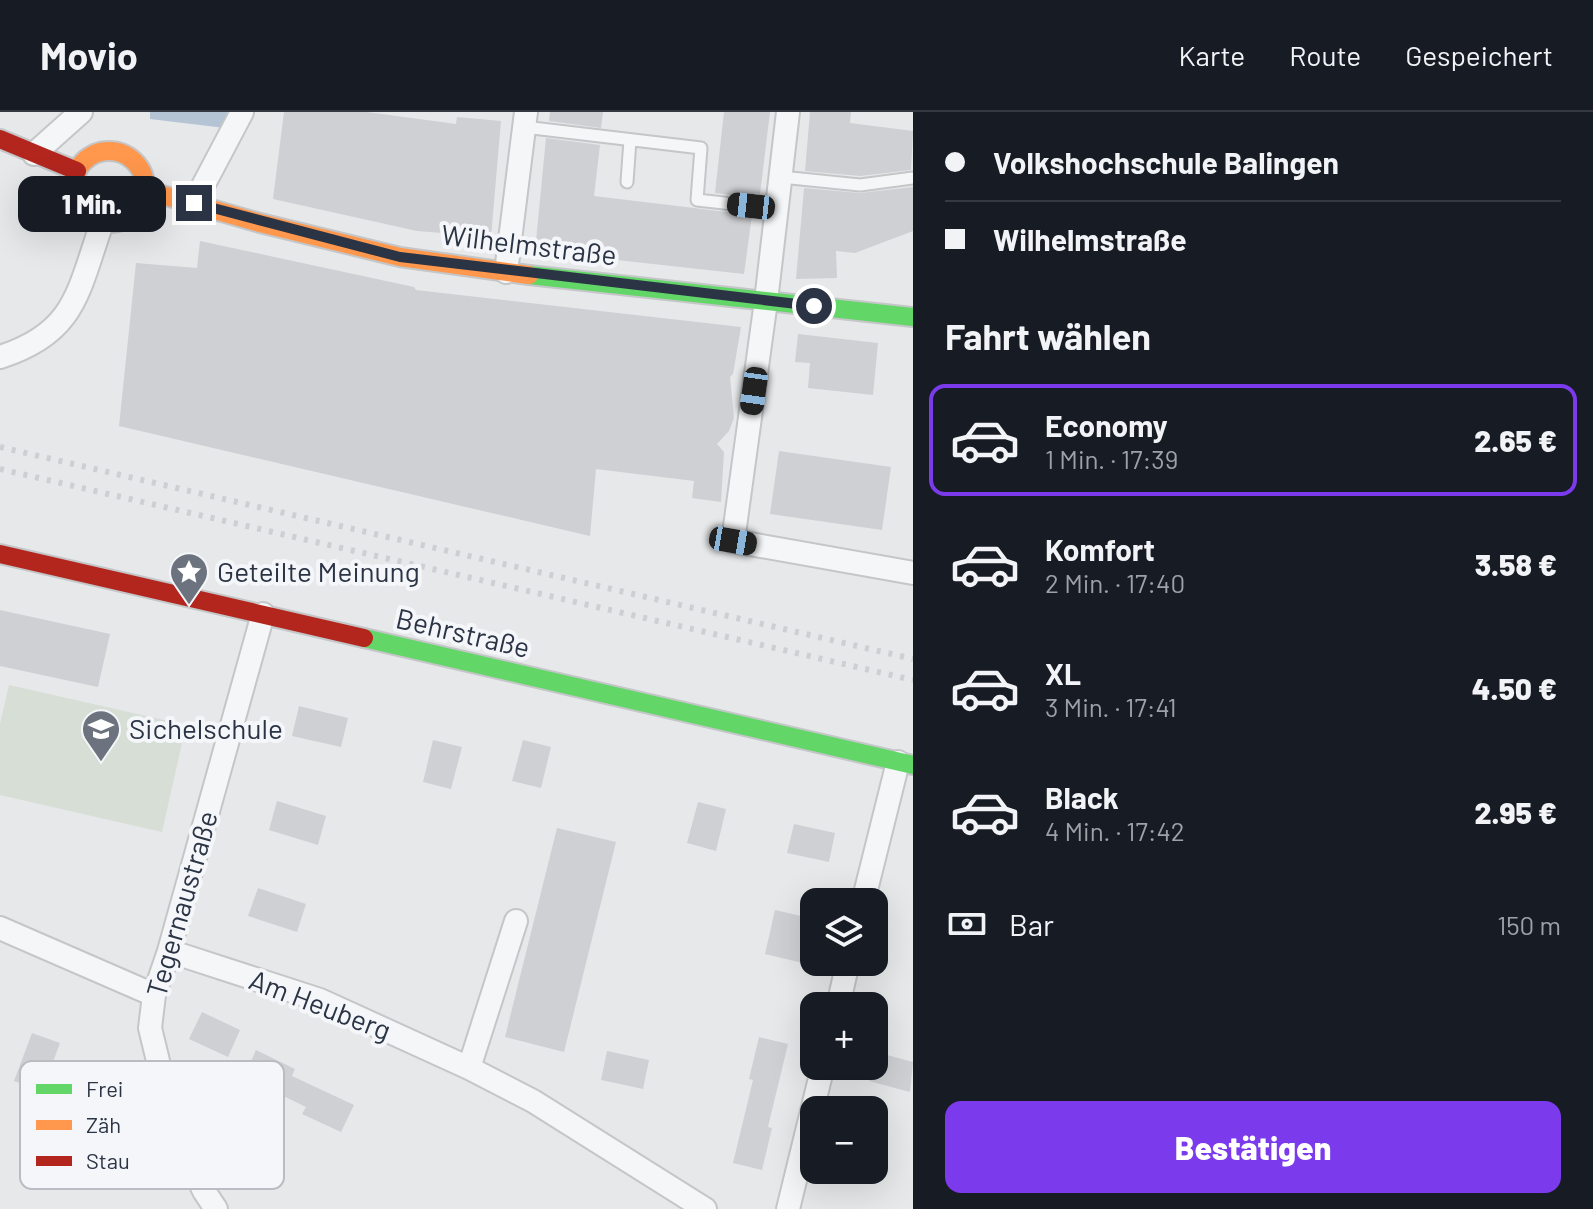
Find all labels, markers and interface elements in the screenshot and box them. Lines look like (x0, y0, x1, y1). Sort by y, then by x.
text: Movio (40, 32, 138, 78)
text: Karte (1179, 38, 1245, 72)
text: Route (1289, 38, 1361, 72)
text: Gespeichert (1405, 38, 1553, 72)
text: Volkshochschule Balingen (993, 144, 1339, 180)
callout: 1 Min. (18, 175, 166, 231)
route end (176, 185, 212, 221)
text: 1 Min. (62, 188, 122, 219)
car (726, 192, 776, 220)
street label: Wilhelmstraße (440, 216, 619, 272)
text: Wilhelmstraße (993, 221, 1187, 257)
route start (796, 288, 832, 324)
text: Fahrt wählen (945, 314, 1151, 357)
car (739, 366, 769, 416)
icon: car (949, 404, 1021, 476)
text: Economy (1045, 407, 1168, 443)
text: 2.65 € (1474, 422, 1557, 458)
text: 1 Min. · 17:39 (1045, 443, 1178, 474)
car (707, 525, 759, 557)
icon: car (949, 528, 1021, 600)
text: Komfort (1045, 531, 1155, 567)
text: 3.58 € (1475, 546, 1557, 582)
place icon: Geteilte Meinung (168, 551, 210, 606)
place label: Geteilte Meinung (217, 554, 420, 588)
text: 2 Min. · 17:40 (1045, 567, 1185, 598)
street label: Behrstraße (393, 600, 533, 664)
icon: car (949, 652, 1021, 724)
text: XL (1045, 655, 1081, 691)
text: 4.50 € (1472, 670, 1557, 706)
text: 3 Min. · 17:41 (1045, 691, 1177, 722)
school or university icon: Sichelschule (80, 708, 122, 763)
place label: Sichelschule (129, 711, 283, 745)
icon: car (949, 776, 1021, 848)
text: Black (1045, 779, 1119, 815)
text: 2.95 € (1475, 794, 1557, 830)
street label: Tegernaustraße (138, 807, 224, 1001)
text: 4 Min. · 17:42 (1045, 815, 1185, 846)
map controls (800, 888, 888, 1184)
button: layers (800, 888, 888, 976)
icon: cash (945, 902, 989, 946)
text: Bar (1009, 906, 1054, 942)
text: 150 m (1497, 909, 1561, 940)
street label: Am Heuberg (245, 962, 396, 1047)
button: + (800, 992, 888, 1080)
legend (20, 1061, 284, 1189)
text: Frei (86, 1075, 123, 1101)
button: − (800, 1096, 888, 1184)
button: Bestätigen (945, 1101, 1561, 1193)
text: Zäh (86, 1111, 121, 1137)
text: Stau (86, 1147, 130, 1173)

